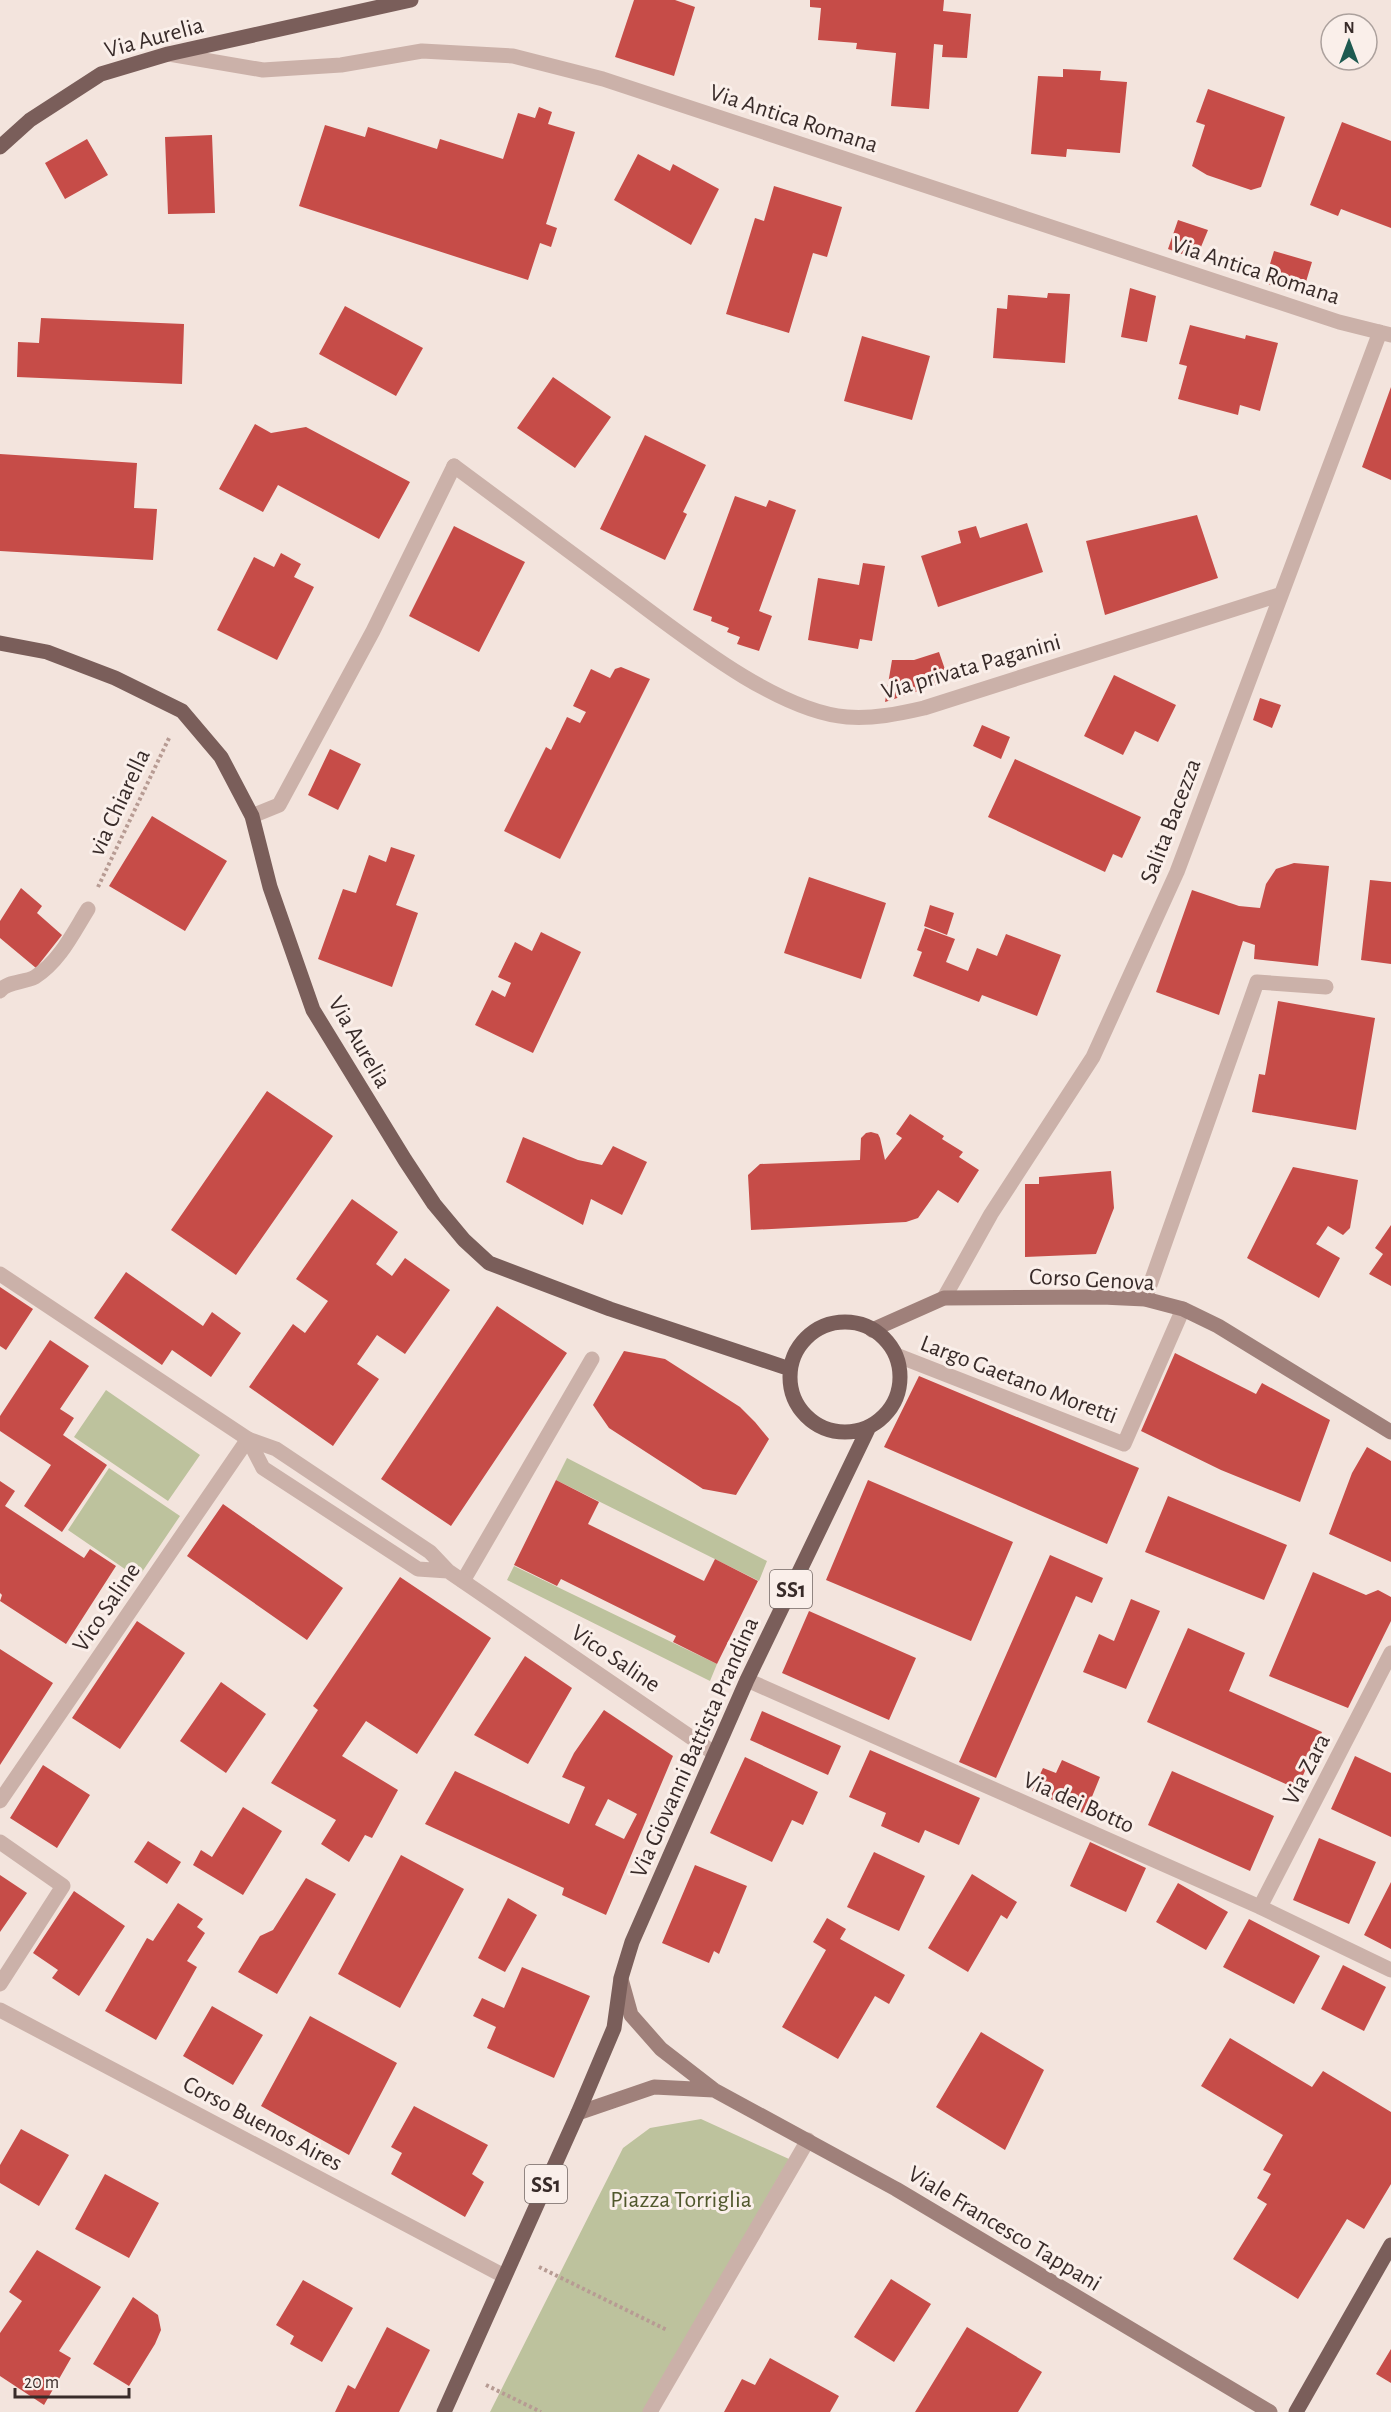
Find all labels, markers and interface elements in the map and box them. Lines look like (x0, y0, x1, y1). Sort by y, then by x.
north arrow (1319, 12, 1379, 72)
street label: Via Aurelia (102, 13, 206, 63)
text: N (1343, 20, 1355, 36)
street label: Via Antica Romana (707, 80, 881, 157)
street label: Via Antica Romana (1169, 232, 1343, 309)
street label: Via privata Paganini (879, 630, 1064, 704)
street label: via Chiarella (85, 746, 155, 859)
street label: Salita Bacezza (1136, 756, 1206, 887)
street label: Via Aurelia (323, 993, 395, 1092)
street label: Corso Genova (1029, 1265, 1155, 1295)
street label: Largo Gaetano Moretti (917, 1331, 1120, 1429)
street label: Vico Saline (69, 1559, 145, 1656)
road number: SS1 (770, 1570, 812, 1608)
street label: Via Giovanni Battista Prandina (627, 1614, 763, 1881)
street label: Vico Saline (567, 1621, 664, 1697)
street label: Via Zara (1279, 1730, 1335, 1809)
street label: Via dei Botto (1019, 1768, 1138, 1838)
street label: Corso Buenos Aires (179, 2072, 346, 2176)
street label: Viale Francesco Tappani (904, 2162, 1105, 2296)
road number: SS1 (525, 2165, 567, 2203)
park label: Piazza Torriglia (610, 2188, 752, 2212)
scale bar (15, 2361, 129, 2399)
text: 20 m (24, 2374, 59, 2392)

